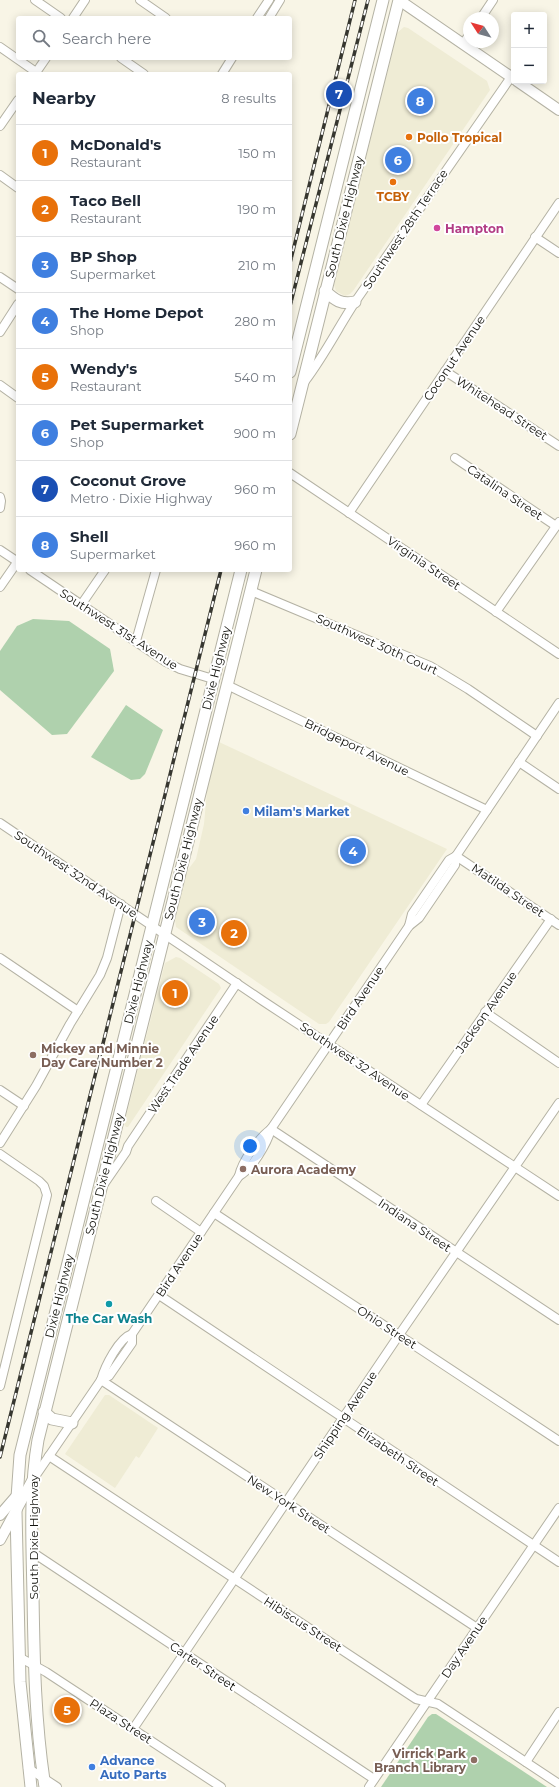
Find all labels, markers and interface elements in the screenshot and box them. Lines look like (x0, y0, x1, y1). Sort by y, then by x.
north arrow (463, 12, 499, 48)
map controls (511, 12, 547, 84)
button: + (511, 12, 547, 48)
search box (16, 16, 292, 60)
icon: search (30, 27, 52, 49)
text: Search here (62, 29, 151, 48)
button: − (511, 48, 547, 84)
pin: 7 (326, 79, 352, 109)
pin: 8 (407, 86, 433, 116)
text: Nearby (32, 88, 96, 108)
text: 8 results (221, 90, 276, 106)
place label: Pollo Tropical (417, 130, 502, 145)
marker: Pollo Tropical (404, 132, 414, 142)
text: McDonald's (70, 135, 161, 154)
text: 1 (42, 145, 48, 161)
text: 150 m (238, 145, 276, 161)
pin: 6 (385, 145, 411, 175)
text: Restaurant (70, 154, 141, 170)
street label: South Dixie Highway (322, 154, 367, 280)
street label: Southwest 28th Terrace (359, 166, 451, 292)
marker: TCBY (388, 177, 398, 187)
place label: TCBY (377, 189, 410, 204)
text: Taco Bell (70, 191, 141, 210)
text: 2 (41, 201, 49, 217)
text: 190 m (238, 201, 276, 217)
text: Restaurant (70, 210, 141, 226)
place label: Hampton (445, 221, 504, 236)
marker: Hampton (432, 223, 442, 233)
text: BP Shop (70, 247, 137, 266)
text: 3 (41, 257, 49, 273)
text: 210 m (238, 257, 276, 273)
text: Supermarket (70, 266, 156, 282)
text: The Home Depot (70, 303, 203, 322)
text: 4 (41, 313, 49, 329)
text: 280 m (235, 313, 276, 329)
street label: Coconut Avenue (420, 313, 488, 403)
text: Shop (70, 322, 104, 338)
text: Wendy's (70, 359, 137, 378)
text: 5 (41, 369, 49, 385)
text: 540 m (234, 369, 276, 385)
street label: Whitehead Street (453, 373, 551, 443)
text: Restaurant (70, 378, 141, 394)
text: Pet Supermarket (70, 415, 204, 434)
text: 6 (41, 425, 49, 441)
text: 900 m (234, 425, 276, 441)
text: Shop (70, 434, 104, 450)
street label: Catalina Street (464, 461, 546, 523)
text: Coconut Grove (70, 471, 186, 490)
text: 7 (41, 481, 49, 497)
text: 960 m (234, 481, 276, 497)
text: Metro · Dixie Highway (70, 490, 212, 506)
text: Shell (70, 527, 109, 546)
street label: Virginia Street (384, 533, 464, 593)
text: 8 (41, 537, 49, 553)
text: 960 m (234, 537, 276, 553)
text: Supermarket (70, 546, 156, 562)
street label: Southwest 31st Avenue (57, 585, 181, 673)
street label: Southwest 30th Court (314, 610, 440, 678)
street label: Dixie Highway (198, 624, 234, 712)
street label: Bridgeport Avenue (302, 715, 412, 779)
street label: South Dixie Highway (161, 796, 206, 922)
place label: Milam's Market (254, 804, 350, 819)
marker: Milam's Market (241, 806, 251, 816)
street label: Southwest 32nd Avenue (11, 827, 141, 921)
pin: 4 (340, 836, 366, 866)
street label: Matilda Street (469, 860, 547, 920)
pin: 3 (189, 907, 215, 937)
pin: 2 (221, 918, 247, 948)
street label: Dixie Highway (120, 938, 156, 1026)
street label: Bird Avenue (333, 963, 387, 1033)
street label: Jackson Avenue (452, 968, 520, 1057)
pin: 1 (162, 978, 188, 1008)
street label: West Trade Avenue (144, 1012, 222, 1116)
street label: Southwest 32 Avenue (297, 1019, 413, 1103)
place label: Mickey and Minnie Day Care Number 2 (41, 1041, 163, 1070)
marker: Mickey and Minnie Day Care Number 2 (28, 1050, 38, 1060)
street label: South Dixie Highway (82, 1111, 127, 1237)
your location (240, 1136, 260, 1156)
place label: Aurora Academy (250, 1162, 357, 1177)
marker: Aurora Academy (238, 1164, 248, 1174)
street label: Indiana Street (376, 1195, 454, 1255)
street label: Bird Avenue (152, 1230, 206, 1300)
street label: Dixie Highway (41, 1252, 77, 1340)
marker: The Car Wash (104, 1299, 114, 1309)
street label: Ohio Street (354, 1302, 420, 1352)
place label: The Car Wash (66, 1311, 152, 1326)
street label: Shipping Avenue (310, 1368, 380, 1462)
street label: Elizabeth Street (354, 1423, 442, 1489)
street label: New York Street (245, 1471, 334, 1537)
street label: South Dixie Highway (26, 1474, 41, 1600)
street label: Hibiscus Street (261, 1593, 345, 1655)
street label: Day Avenue (438, 1613, 490, 1681)
street label: Carter Street (167, 1638, 239, 1694)
pin: 5 (54, 1695, 80, 1725)
street label: Plaza Street (87, 1695, 155, 1747)
place label: Virrick Park Branch Library (374, 1746, 467, 1775)
place label: Advance Auto Parts (99, 1753, 167, 1782)
marker: Virrick Park Branch Library (469, 1755, 479, 1765)
marker: Advance Auto Parts (87, 1762, 97, 1772)

